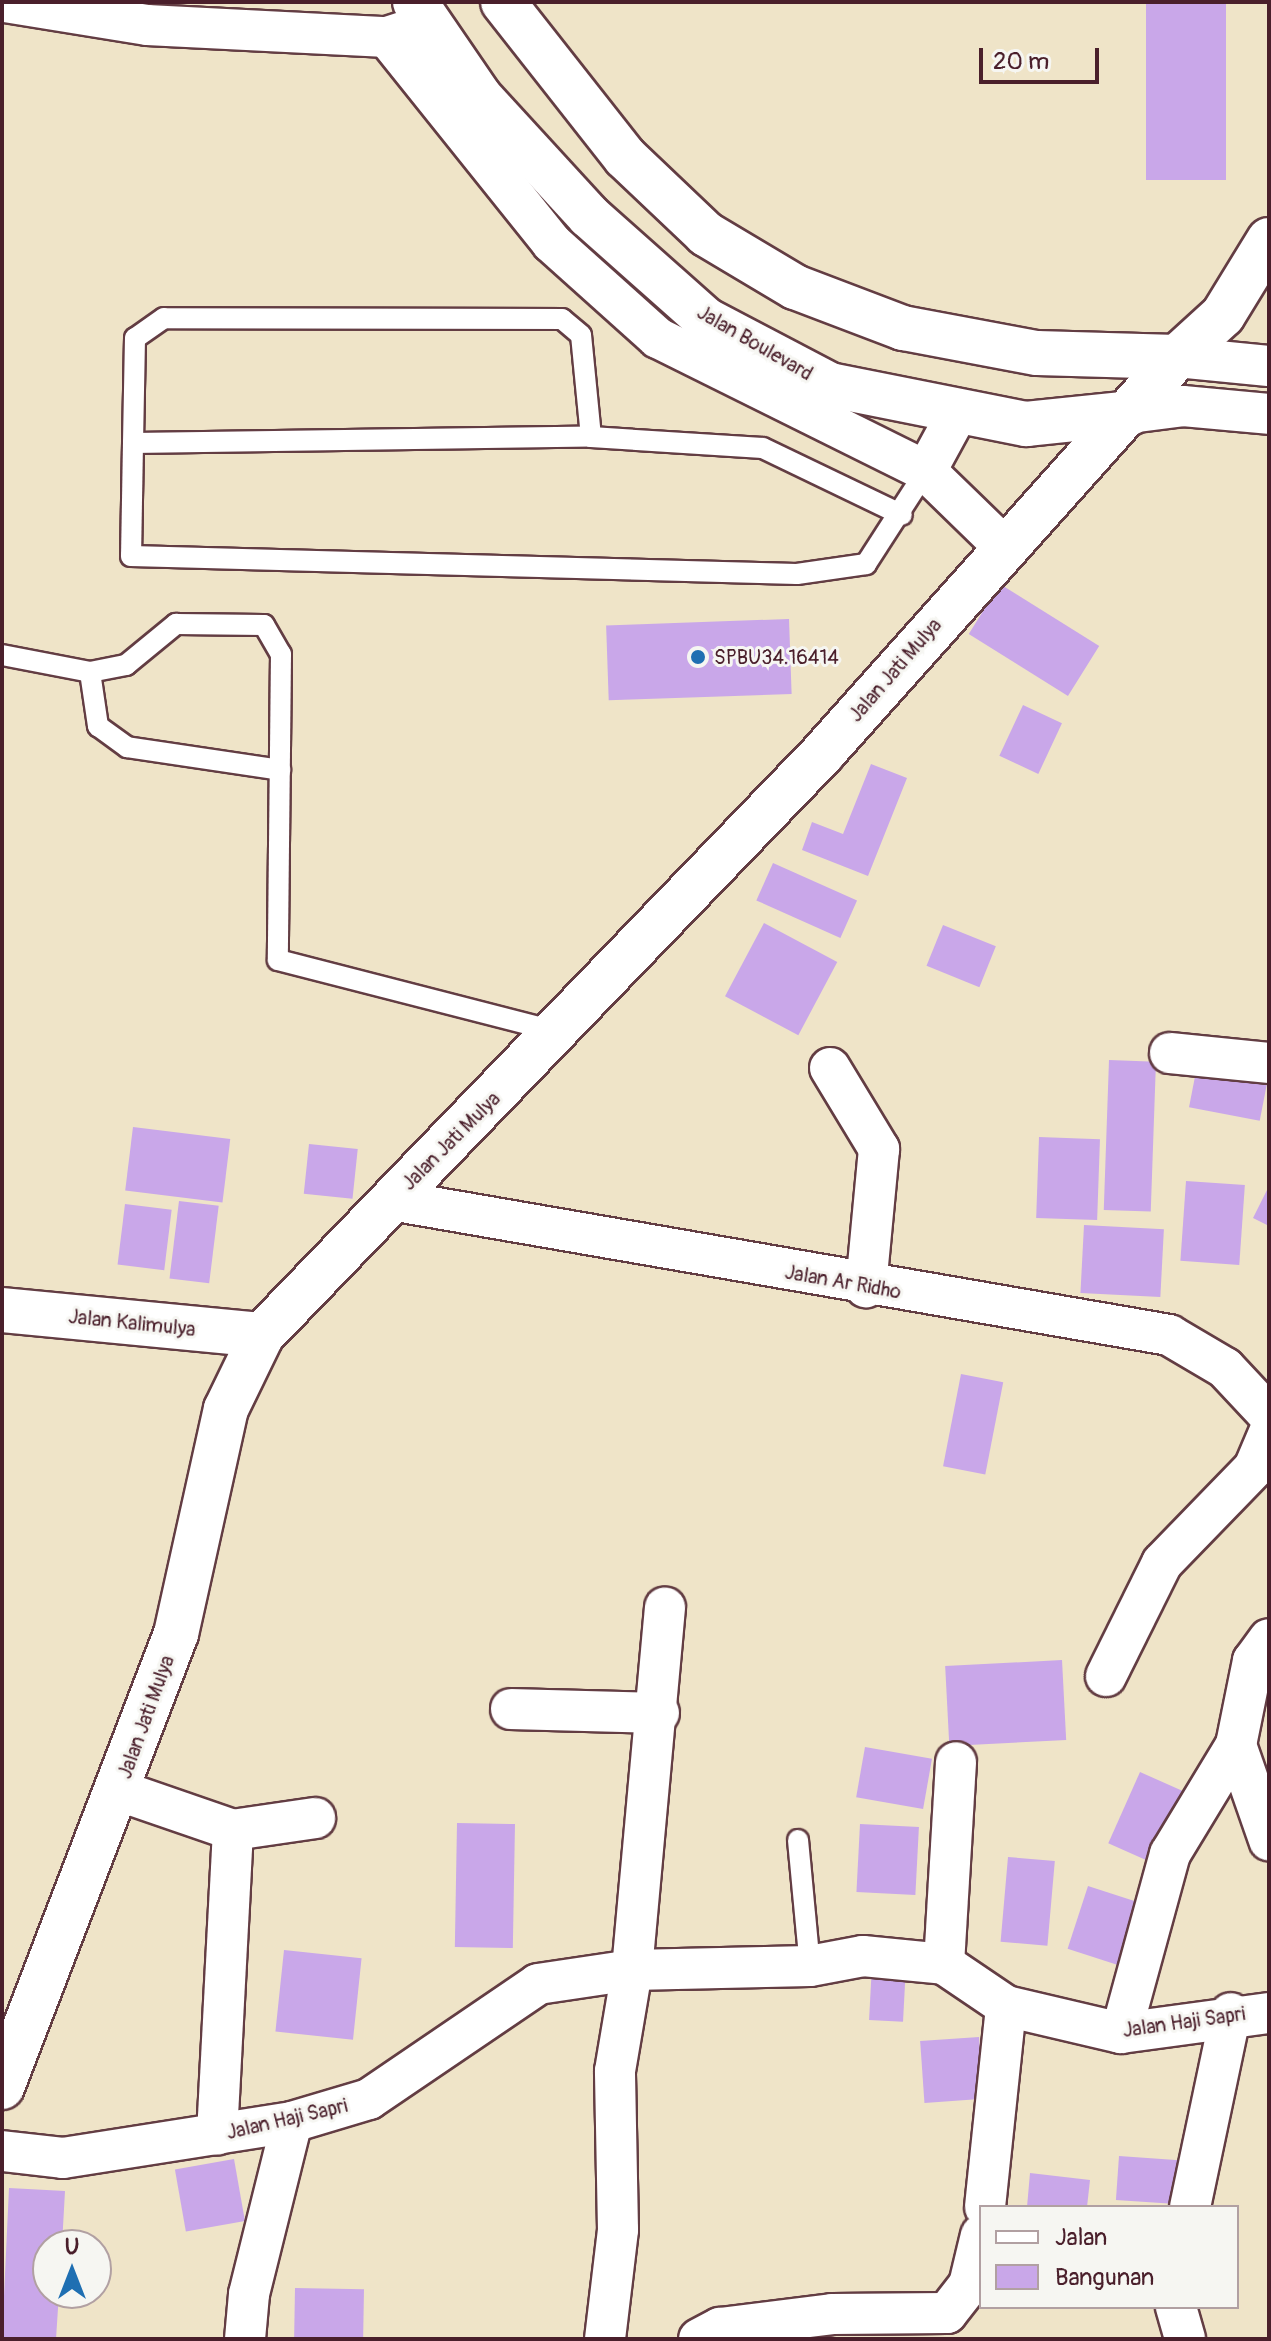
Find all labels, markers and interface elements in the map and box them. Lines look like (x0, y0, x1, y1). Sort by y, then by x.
scale bar (983, 32, 1103, 82)
text: 20 m (993, 47, 1049, 76)
street label: Jalan Boulevard (693, 300, 817, 386)
street label: Jalan Jati Mulya (844, 613, 946, 727)
place label: SPBU34.16414 (714, 645, 839, 669)
marker: SPBU34.16414 (689, 648, 707, 666)
street label: Jalan Jati Mulya (397, 1087, 505, 1195)
street label: Jalan Ar Ridho (783, 1260, 903, 1304)
street label: Jalan Kalimulya (67, 1304, 197, 1342)
street label: Jalan Jati Mulya (113, 1652, 179, 1782)
street label: Jalan Haji Sapri (1121, 2002, 1247, 2042)
street label: Jalan Haji Sapri (224, 2093, 350, 2145)
legend (979, 2205, 1239, 2309)
text: Jalan (1055, 2223, 1107, 2252)
north arrow (32, 2229, 112, 2309)
text: U (65, 2233, 79, 2261)
text: Bangunan (1055, 2263, 1154, 2292)

